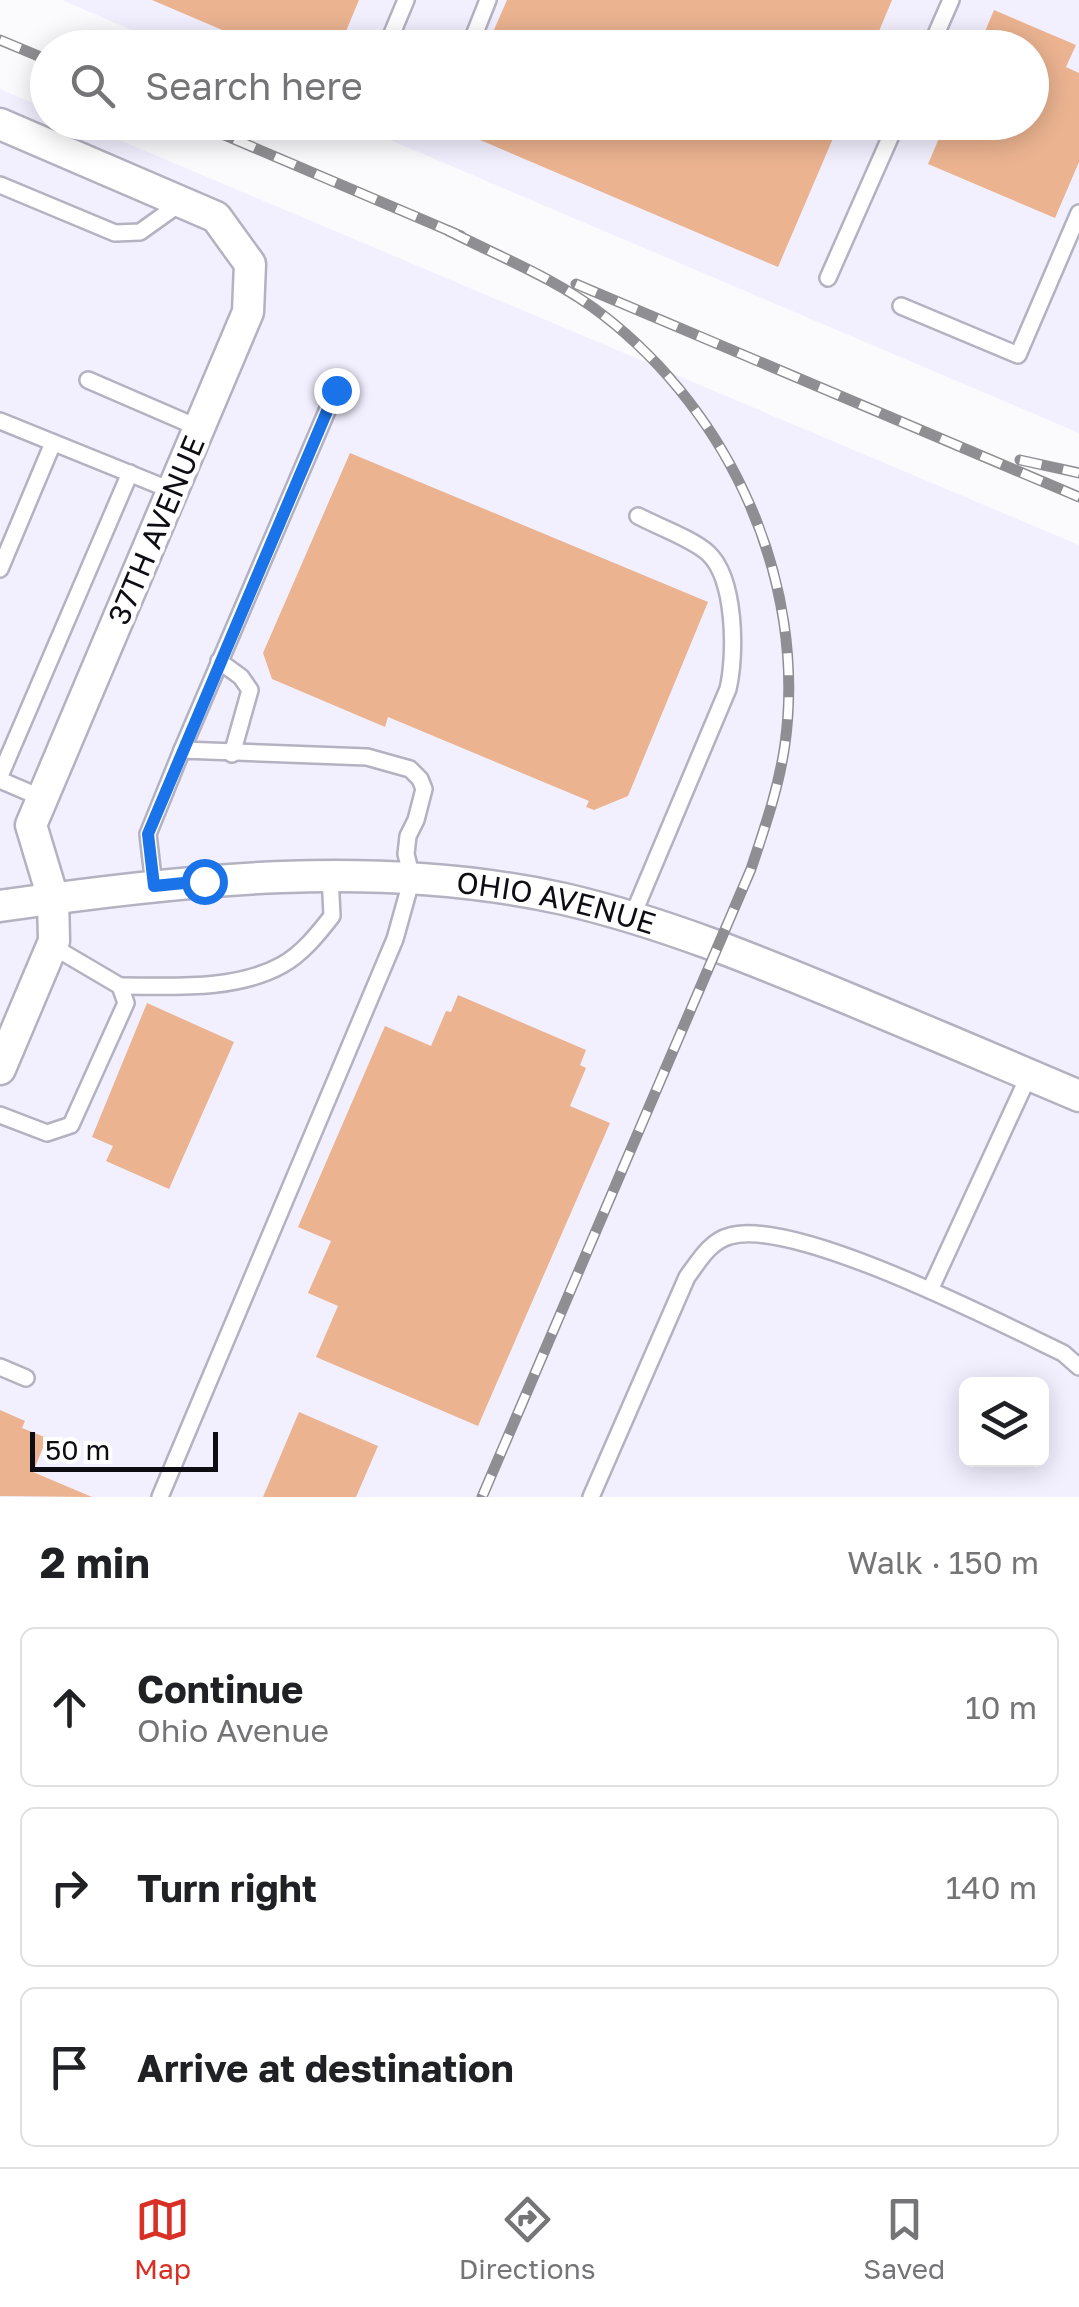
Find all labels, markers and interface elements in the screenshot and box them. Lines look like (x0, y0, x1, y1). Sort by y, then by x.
search box (30, 30, 1049, 140)
icon: search (65, 58, 120, 113)
text: Search here (145, 63, 363, 108)
route end (314, 368, 360, 414)
street label: 37TH AVENUE (100, 430, 212, 630)
route start (182, 859, 228, 905)
street label: OHIO AVENUE (455, 864, 660, 942)
map controls (959, 1377, 1049, 1467)
button: layers (959, 1377, 1049, 1467)
scale bar (30, 1427, 218, 1472)
text: 50 m (45, 1433, 110, 1466)
text: 2 min (40, 1537, 150, 1587)
text: Walk · 150 m (847, 1543, 1039, 1581)
text: Continue (137, 1666, 303, 1711)
icon: ahead (42, 1680, 97, 1735)
text: 10 m (965, 1688, 1037, 1726)
text: Ohio Avenue (137, 1711, 329, 1749)
icon: right (42, 1860, 97, 1915)
text: Turn right (137, 1865, 317, 1910)
text: 140 m (946, 1868, 1037, 1906)
icon: arrive (42, 2040, 97, 2095)
text: Arrive at destination (137, 2045, 514, 2090)
tab: Map (134, 2192, 191, 2285)
tab: Directions (459, 2192, 596, 2285)
tab: Saved (863, 2192, 945, 2285)

